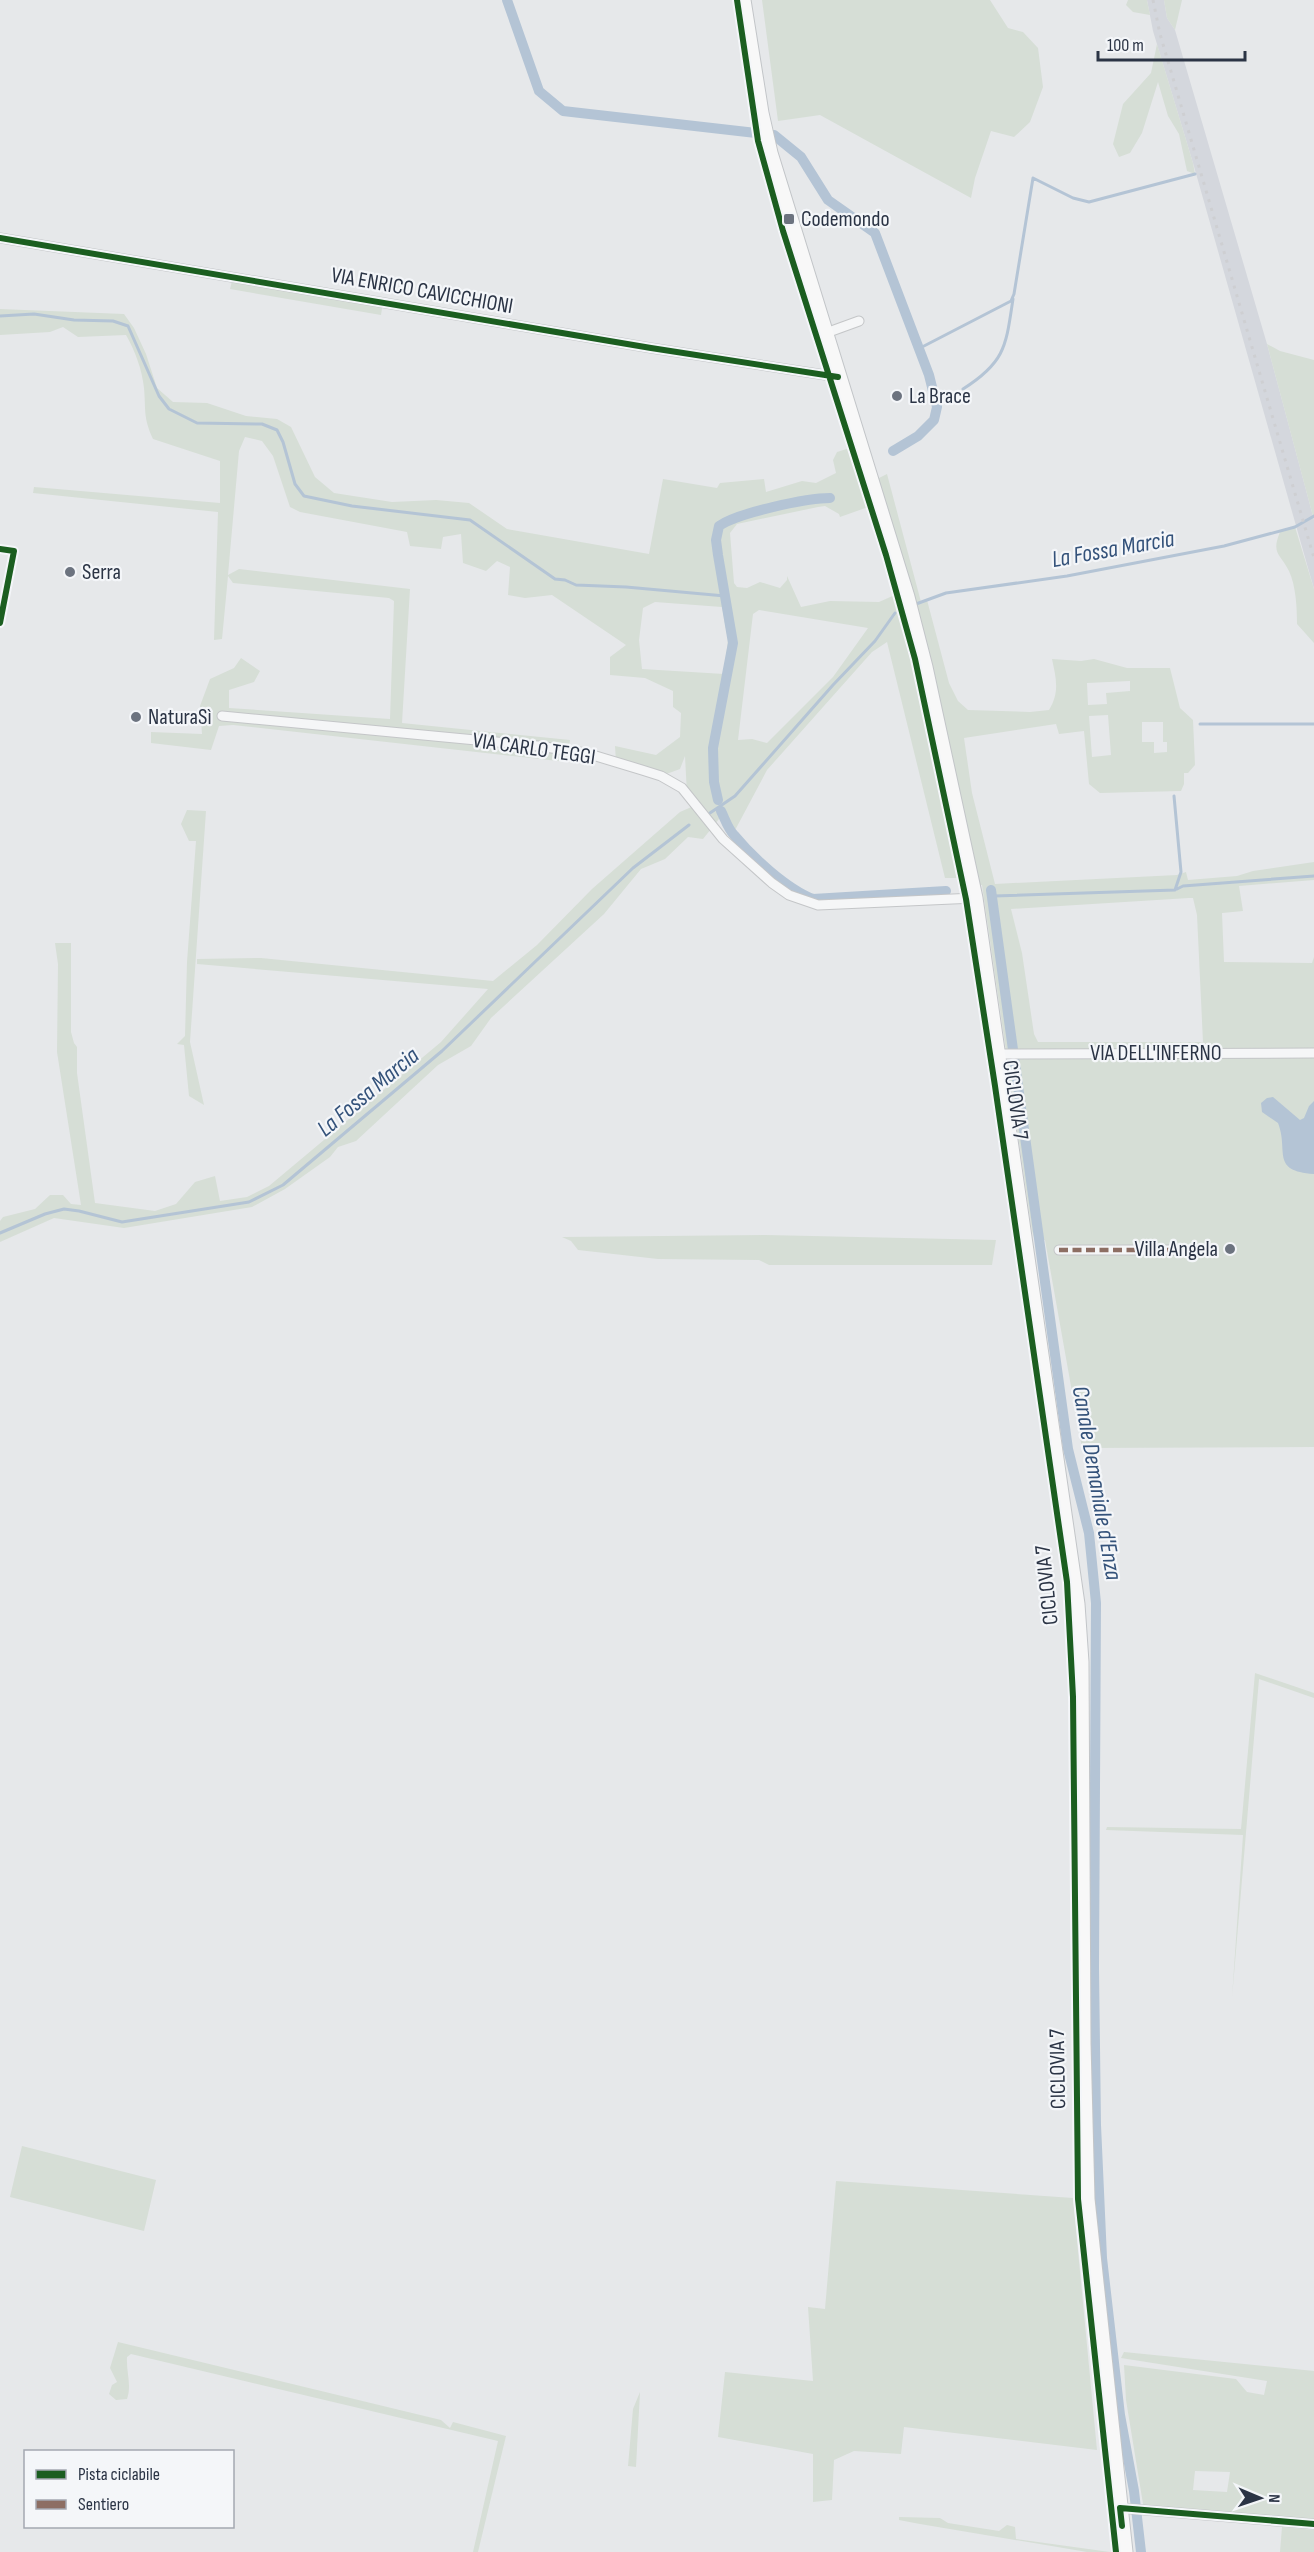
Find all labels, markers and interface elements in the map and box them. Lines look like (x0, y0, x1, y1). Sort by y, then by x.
scale bar (1098, 24, 1245, 62)
text: 100 m (1107, 35, 1144, 56)
place label: Codemondo (801, 206, 890, 233)
marker: Codemondo (782, 212, 796, 226)
street label: VIA ENRICO CAVICCHIONI (329, 262, 515, 320)
place label: La Brace (909, 383, 971, 410)
marker: La Brace (890, 389, 904, 403)
water label: La Fossa Marcia (1049, 524, 1177, 574)
place label: Serra (82, 559, 121, 586)
marker: Serra (63, 565, 77, 579)
place label: NaturaSì (148, 704, 212, 731)
marker: NaturaSì (129, 710, 143, 724)
street label: VIA CARLO TEGGI (471, 727, 597, 771)
street label: VIA DELL'INFERNO (1090, 1040, 1222, 1067)
water label: La Fossa Marcia (311, 1041, 425, 1143)
street label: CICLOVIA 7 (996, 1058, 1034, 1142)
place label: Villa Angela (1135, 1236, 1218, 1263)
marker: Villa Angela (1223, 1242, 1237, 1256)
water label: Canale Demaniale d'Enza (1066, 1384, 1128, 1583)
street label: CICLOVIA 7 (1029, 1543, 1065, 1626)
street label: CICLOVIA 7 (1044, 2028, 1072, 2109)
legend (24, 2450, 234, 2528)
text: Pista ciclabile (78, 2464, 160, 2485)
north arrow (1230, 2468, 1290, 2528)
text: Sentiero (78, 2494, 129, 2515)
text: N (1264, 2494, 1283, 2503)

